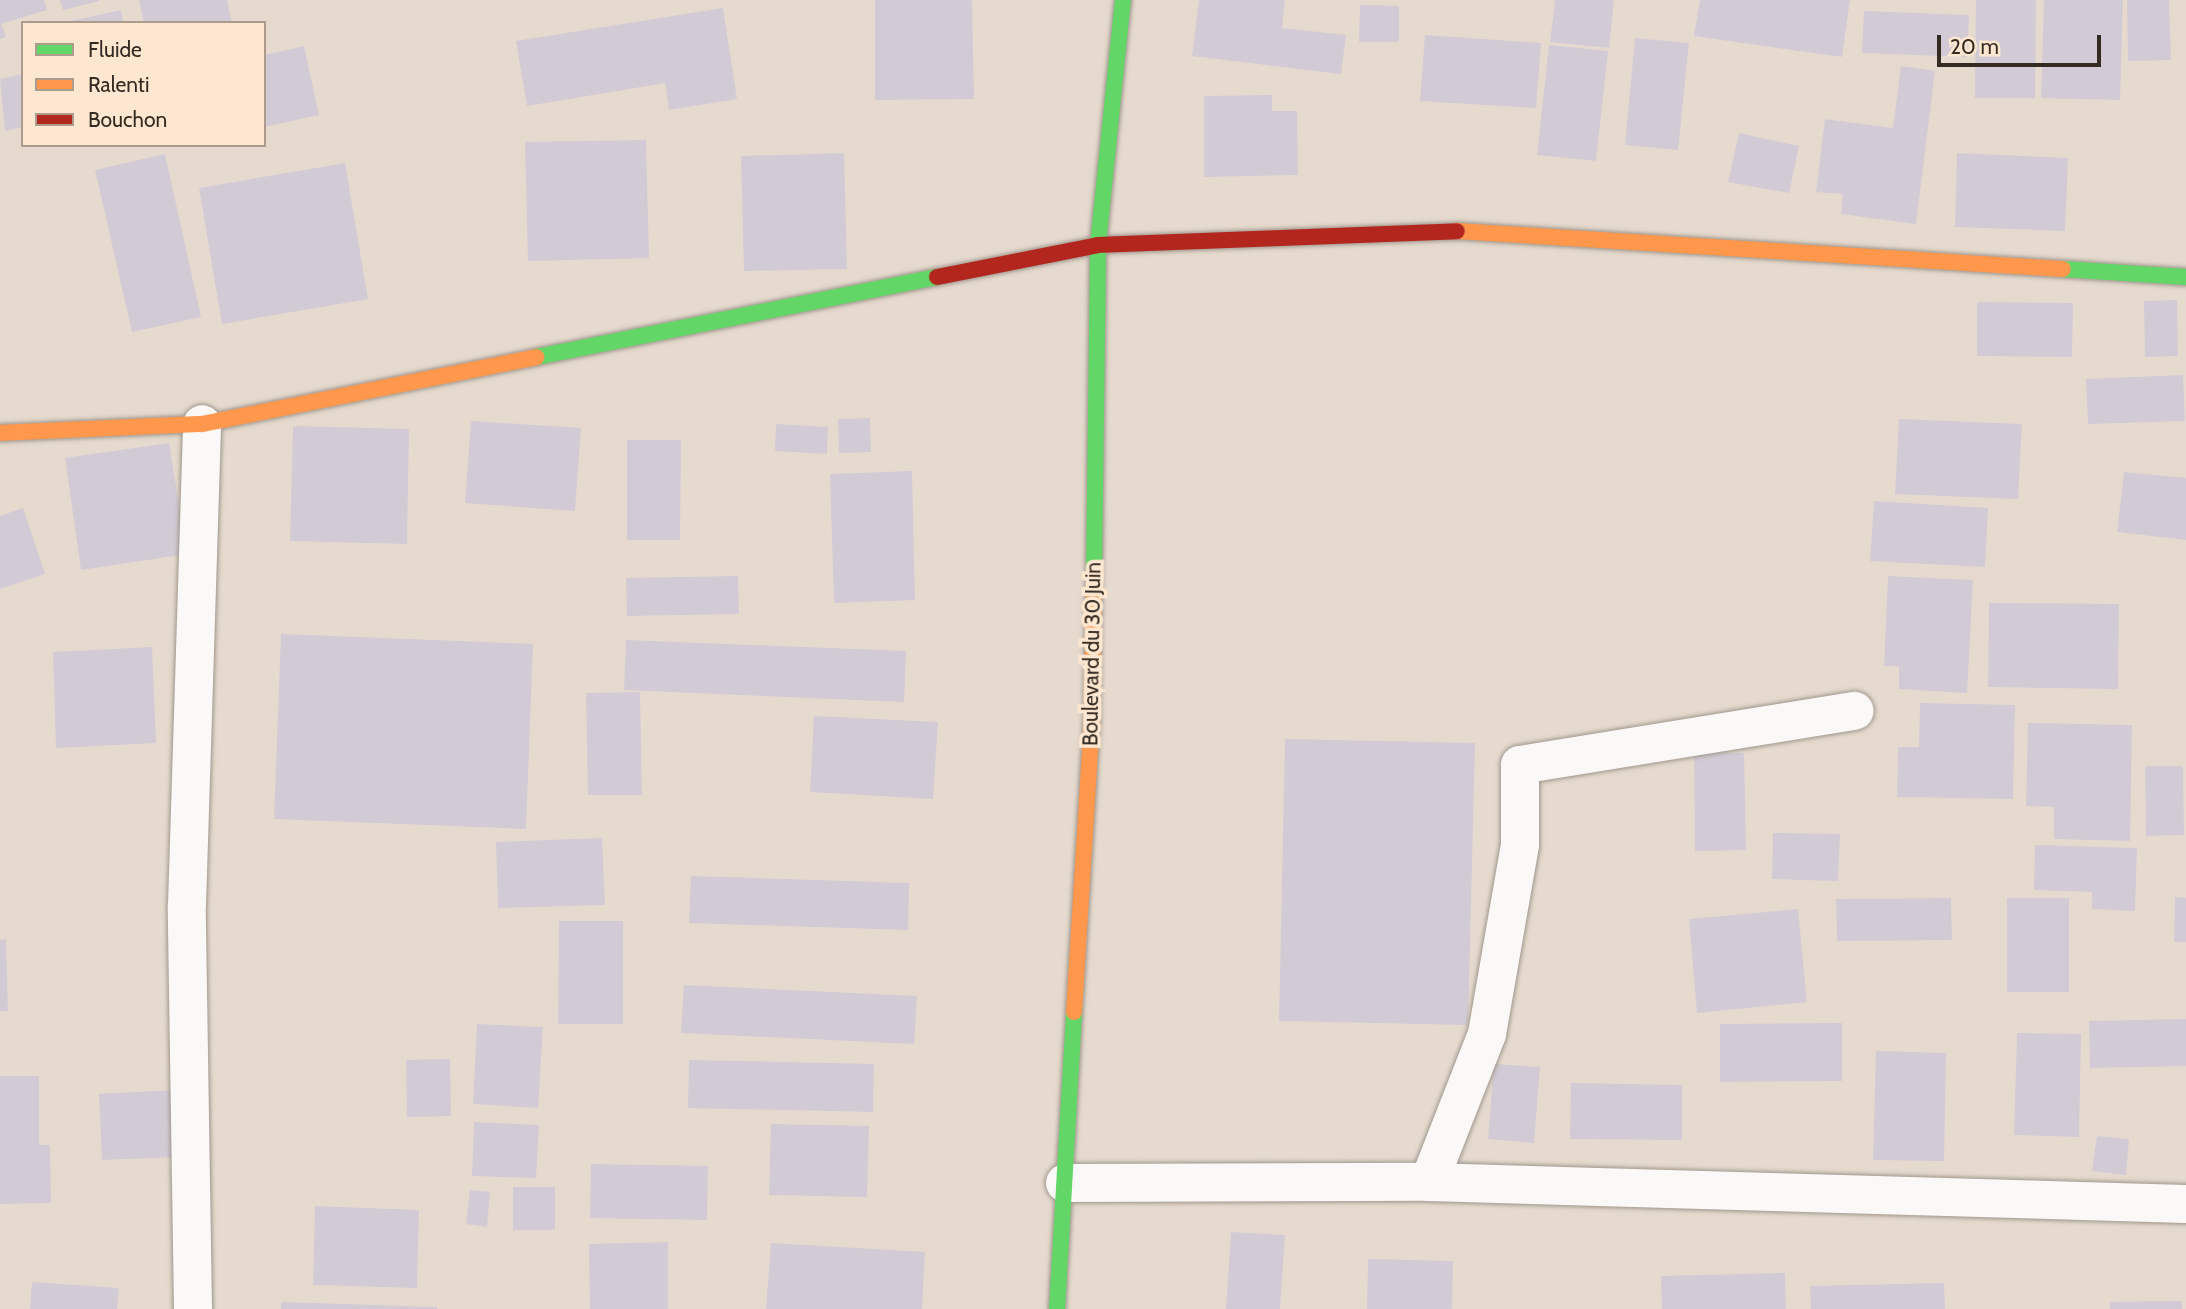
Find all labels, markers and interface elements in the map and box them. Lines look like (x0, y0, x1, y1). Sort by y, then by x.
legend (21, 21, 266, 147)
scale bar (1941, 21, 2106, 65)
text: 20 m (1950, 34, 1999, 59)
text: Fluide (88, 37, 142, 62)
text: Ralenti (88, 72, 149, 97)
text: Bouchon (88, 107, 167, 132)
street label: Boulevard du 30 Juin (1078, 562, 1106, 746)

